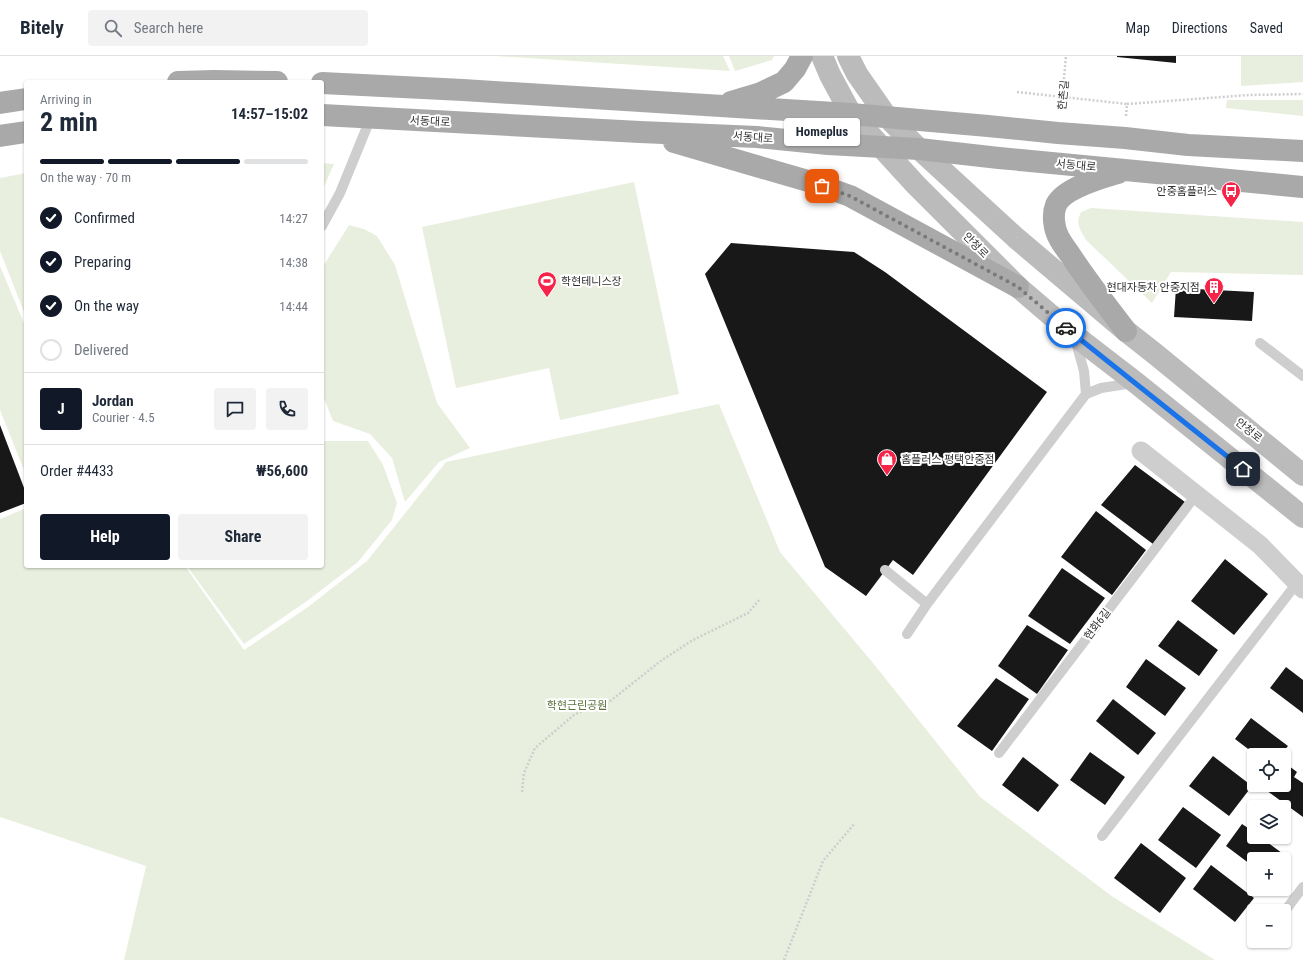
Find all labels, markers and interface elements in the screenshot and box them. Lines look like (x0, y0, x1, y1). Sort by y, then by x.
search box (88, 10, 368, 46)
text: Bitely (20, 16, 64, 39)
icon: search (102, 17, 124, 39)
text: Search here (134, 19, 203, 37)
text: Map (1126, 20, 1150, 36)
text: Directions (1172, 20, 1228, 36)
text: Saved (1250, 20, 1283, 36)
street label: 한촌길 (1055, 79, 1072, 111)
text: Arriving in (40, 92, 92, 107)
text: 14:57–15:02 (231, 105, 308, 123)
text: 2 min (40, 107, 98, 137)
street label: 서동대로 (409, 114, 451, 129)
callout: Homeplus (784, 118, 860, 146)
text: Homeplus (796, 124, 848, 139)
street label: 서동대로 (732, 130, 774, 145)
street label: 서동대로 (1055, 157, 1097, 174)
pin (805, 169, 839, 203)
text: On the way · 70 m (40, 170, 131, 185)
icon: bag (811, 175, 833, 197)
bus stop icon: 안중홈플러스 (1220, 180, 1242, 208)
place label: 안중홈플러스 (1156, 185, 1217, 198)
icon: check (40, 207, 62, 229)
text: Confirmed (74, 209, 135, 227)
text: 14:27 (279, 211, 308, 226)
street label: 안청로 (960, 230, 991, 261)
icon: check (40, 251, 62, 273)
text: Preparing (74, 253, 131, 271)
text: 14:38 (279, 255, 308, 270)
sports icon: 학현테니스장 (536, 270, 558, 298)
place label: 학현테니스장 (561, 275, 622, 288)
building icon: 현대자동차 안중지점 (1203, 276, 1225, 304)
place label: 현대자동차 안중지점 (1106, 281, 1200, 294)
icon: check (40, 295, 62, 317)
text: On the way (74, 297, 139, 315)
text: 14:44 (279, 299, 308, 314)
courier (1046, 308, 1086, 348)
icon: car (1055, 317, 1077, 339)
text: Delivered (74, 341, 129, 359)
button: chat (214, 388, 256, 430)
button: phone (266, 388, 308, 430)
text: Jordan (92, 392, 134, 410)
text: J (57, 400, 65, 418)
text: Courier · 4.5 (92, 410, 155, 425)
street label: 안청로 (1233, 416, 1265, 445)
shop icon: 홈플러스 평택안중점 (876, 448, 898, 476)
pin (1226, 452, 1260, 486)
place label: 홈플러스 평택안중점 (901, 453, 995, 466)
icon: home (1232, 458, 1254, 480)
text: Order #4433 (40, 462, 114, 480)
text: ₩56,600 (256, 462, 308, 480)
button: Help (40, 514, 170, 560)
button: Share (178, 514, 308, 560)
street label: 현화6길 (1081, 606, 1113, 643)
park label: 학현근린공원 (547, 699, 607, 712)
map controls (1247, 748, 1291, 948)
button: locate (1247, 748, 1291, 792)
button: layers (1247, 800, 1291, 844)
button: + (1247, 852, 1291, 896)
button: − (1247, 904, 1291, 948)

